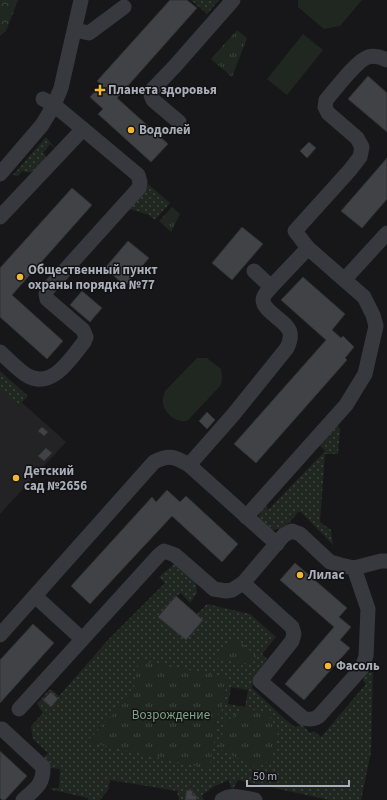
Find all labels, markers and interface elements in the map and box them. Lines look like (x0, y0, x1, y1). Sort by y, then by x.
place label: Планета здоровья (108, 81, 217, 99)
marker: Планета здоровья (95, 85, 105, 95)
place label: Водолей (139, 121, 191, 139)
marker: Водолей (126, 125, 136, 135)
place label: Общественный пункт охраны порядка №77 (28, 261, 158, 294)
marker: Общественный пункт охраны порядка №77 (15, 272, 25, 282)
place label: Детский сад №2656 (24, 462, 87, 495)
marker: Детский сад №2656 (11, 473, 21, 483)
place label: Лилас (307, 566, 345, 584)
marker: Лилас (295, 570, 305, 580)
place label: Фасоль (336, 657, 380, 675)
marker: Фасоль (323, 661, 333, 671)
park label: Возрождение (132, 706, 210, 724)
scale bar (247, 762, 349, 788)
text: 50 m (253, 768, 277, 785)

